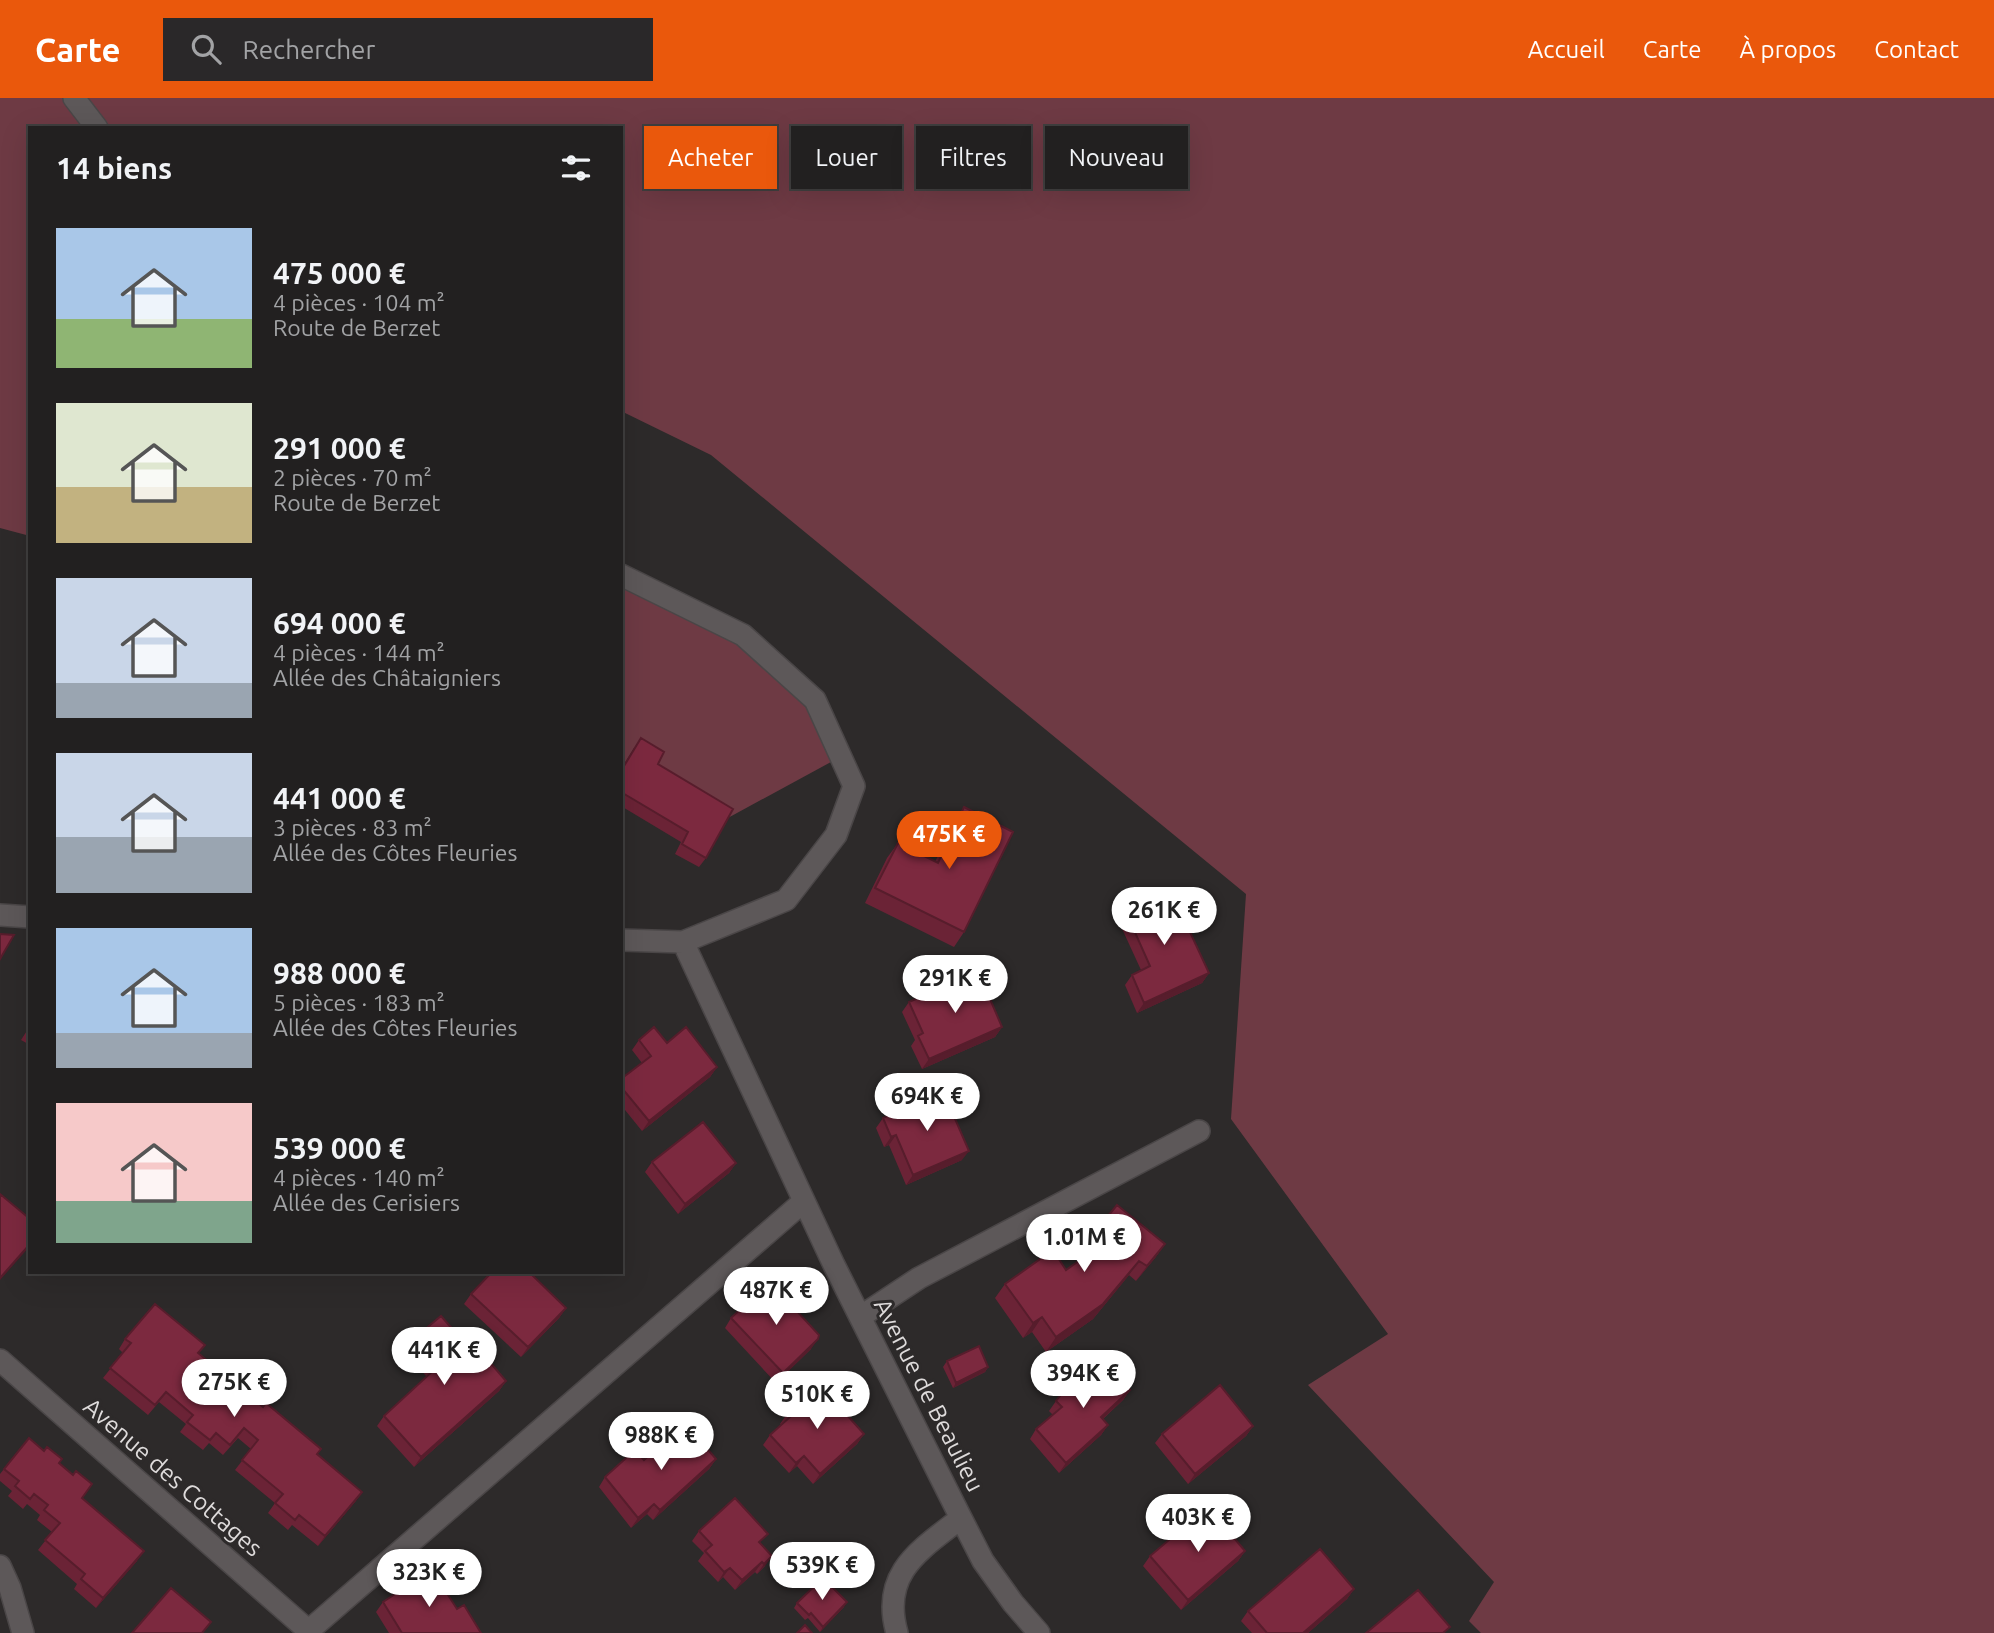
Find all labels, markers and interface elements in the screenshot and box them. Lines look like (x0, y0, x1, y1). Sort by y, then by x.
search box (163, 18, 653, 81)
icon: search (187, 30, 225, 68)
text: Carte (35, 31, 121, 68)
text: Rechercher (243, 35, 375, 64)
text: Accueil (1528, 36, 1605, 63)
text: Carte (1643, 36, 1702, 63)
text: À propos (1740, 36, 1836, 63)
text: Contact (1874, 36, 1959, 63)
chip: Acheter (644, 126, 777, 189)
chip: Louer (791, 126, 902, 189)
chip: Filtres (916, 126, 1031, 189)
chip: Nouveau (1045, 126, 1188, 189)
icon: filters (557, 149, 595, 187)
text: 14 biens (56, 151, 172, 185)
icon: home (112, 256, 196, 340)
text: 475 000 € (273, 256, 406, 290)
text: 4 pièces · 104 m² (273, 290, 445, 315)
text: Route de Berzet (273, 315, 440, 340)
icon: home (112, 431, 196, 515)
text: 291 000 € (273, 431, 406, 465)
text: 2 pièces · 70 m² (273, 465, 432, 490)
text: Route de Berzet (273, 490, 440, 515)
icon: home (112, 606, 196, 690)
text: 694 000 € (273, 606, 406, 640)
text: 4 pièces · 144 m² (273, 640, 445, 665)
text: Allée des Châtaigniers (273, 665, 501, 690)
icon: home (112, 781, 196, 865)
text: 441 000 € (273, 781, 406, 815)
pin: 475K € (892, 812, 1006, 871)
text: 3 pièces · 83 m² (273, 815, 432, 840)
text: 475K € (913, 821, 985, 846)
text: Allée des Côtes Fleuries (273, 840, 517, 865)
pin: 261K € (1107, 888, 1221, 947)
text: 261K € (1128, 897, 1200, 922)
icon: home (112, 956, 196, 1040)
text: 988 000 € (273, 956, 406, 990)
pin: 291K € (898, 956, 1012, 1015)
text: 291K € (919, 965, 991, 990)
text: 5 pièces · 183 m² (273, 990, 445, 1015)
text: Allée des Côtes Fleuries (273, 1015, 517, 1040)
pin: 694K € (870, 1074, 984, 1133)
text: 694K € (891, 1083, 963, 1108)
icon: home (112, 1131, 196, 1215)
text: 539 000 € (273, 1131, 406, 1165)
text: 4 pièces · 140 m² (273, 1165, 445, 1190)
text: Allée des Cerisiers (273, 1190, 460, 1215)
pin: 1.01M € (1019, 1214, 1149, 1274)
text: 1.01M € (1042, 1224, 1126, 1249)
pin: 487K € (719, 1268, 833, 1327)
text: 487K € (740, 1277, 812, 1302)
street label: Avenue de Beaulieu (869, 1294, 989, 1496)
pin: 441K € (387, 1328, 501, 1387)
text: 441K € (408, 1337, 480, 1362)
pin: 394K € (1026, 1350, 1140, 1410)
pin: 275K € (177, 1360, 291, 1419)
text: 394K € (1047, 1360, 1119, 1385)
text: 275K € (198, 1369, 270, 1394)
pin: 510K € (760, 1372, 874, 1431)
text: 510K € (781, 1381, 853, 1406)
street label: Avenue des Cottages (79, 1392, 267, 1562)
pin: 988K € (604, 1412, 718, 1472)
text: 988K € (625, 1422, 697, 1447)
pin: 403K € (1141, 1494, 1255, 1554)
text: 403K € (1162, 1504, 1234, 1529)
pin: 539K € (765, 1542, 879, 1602)
pin: 323K € (372, 1550, 486, 1609)
text: 539K € (786, 1552, 858, 1577)
text: 323K € (393, 1559, 465, 1584)

